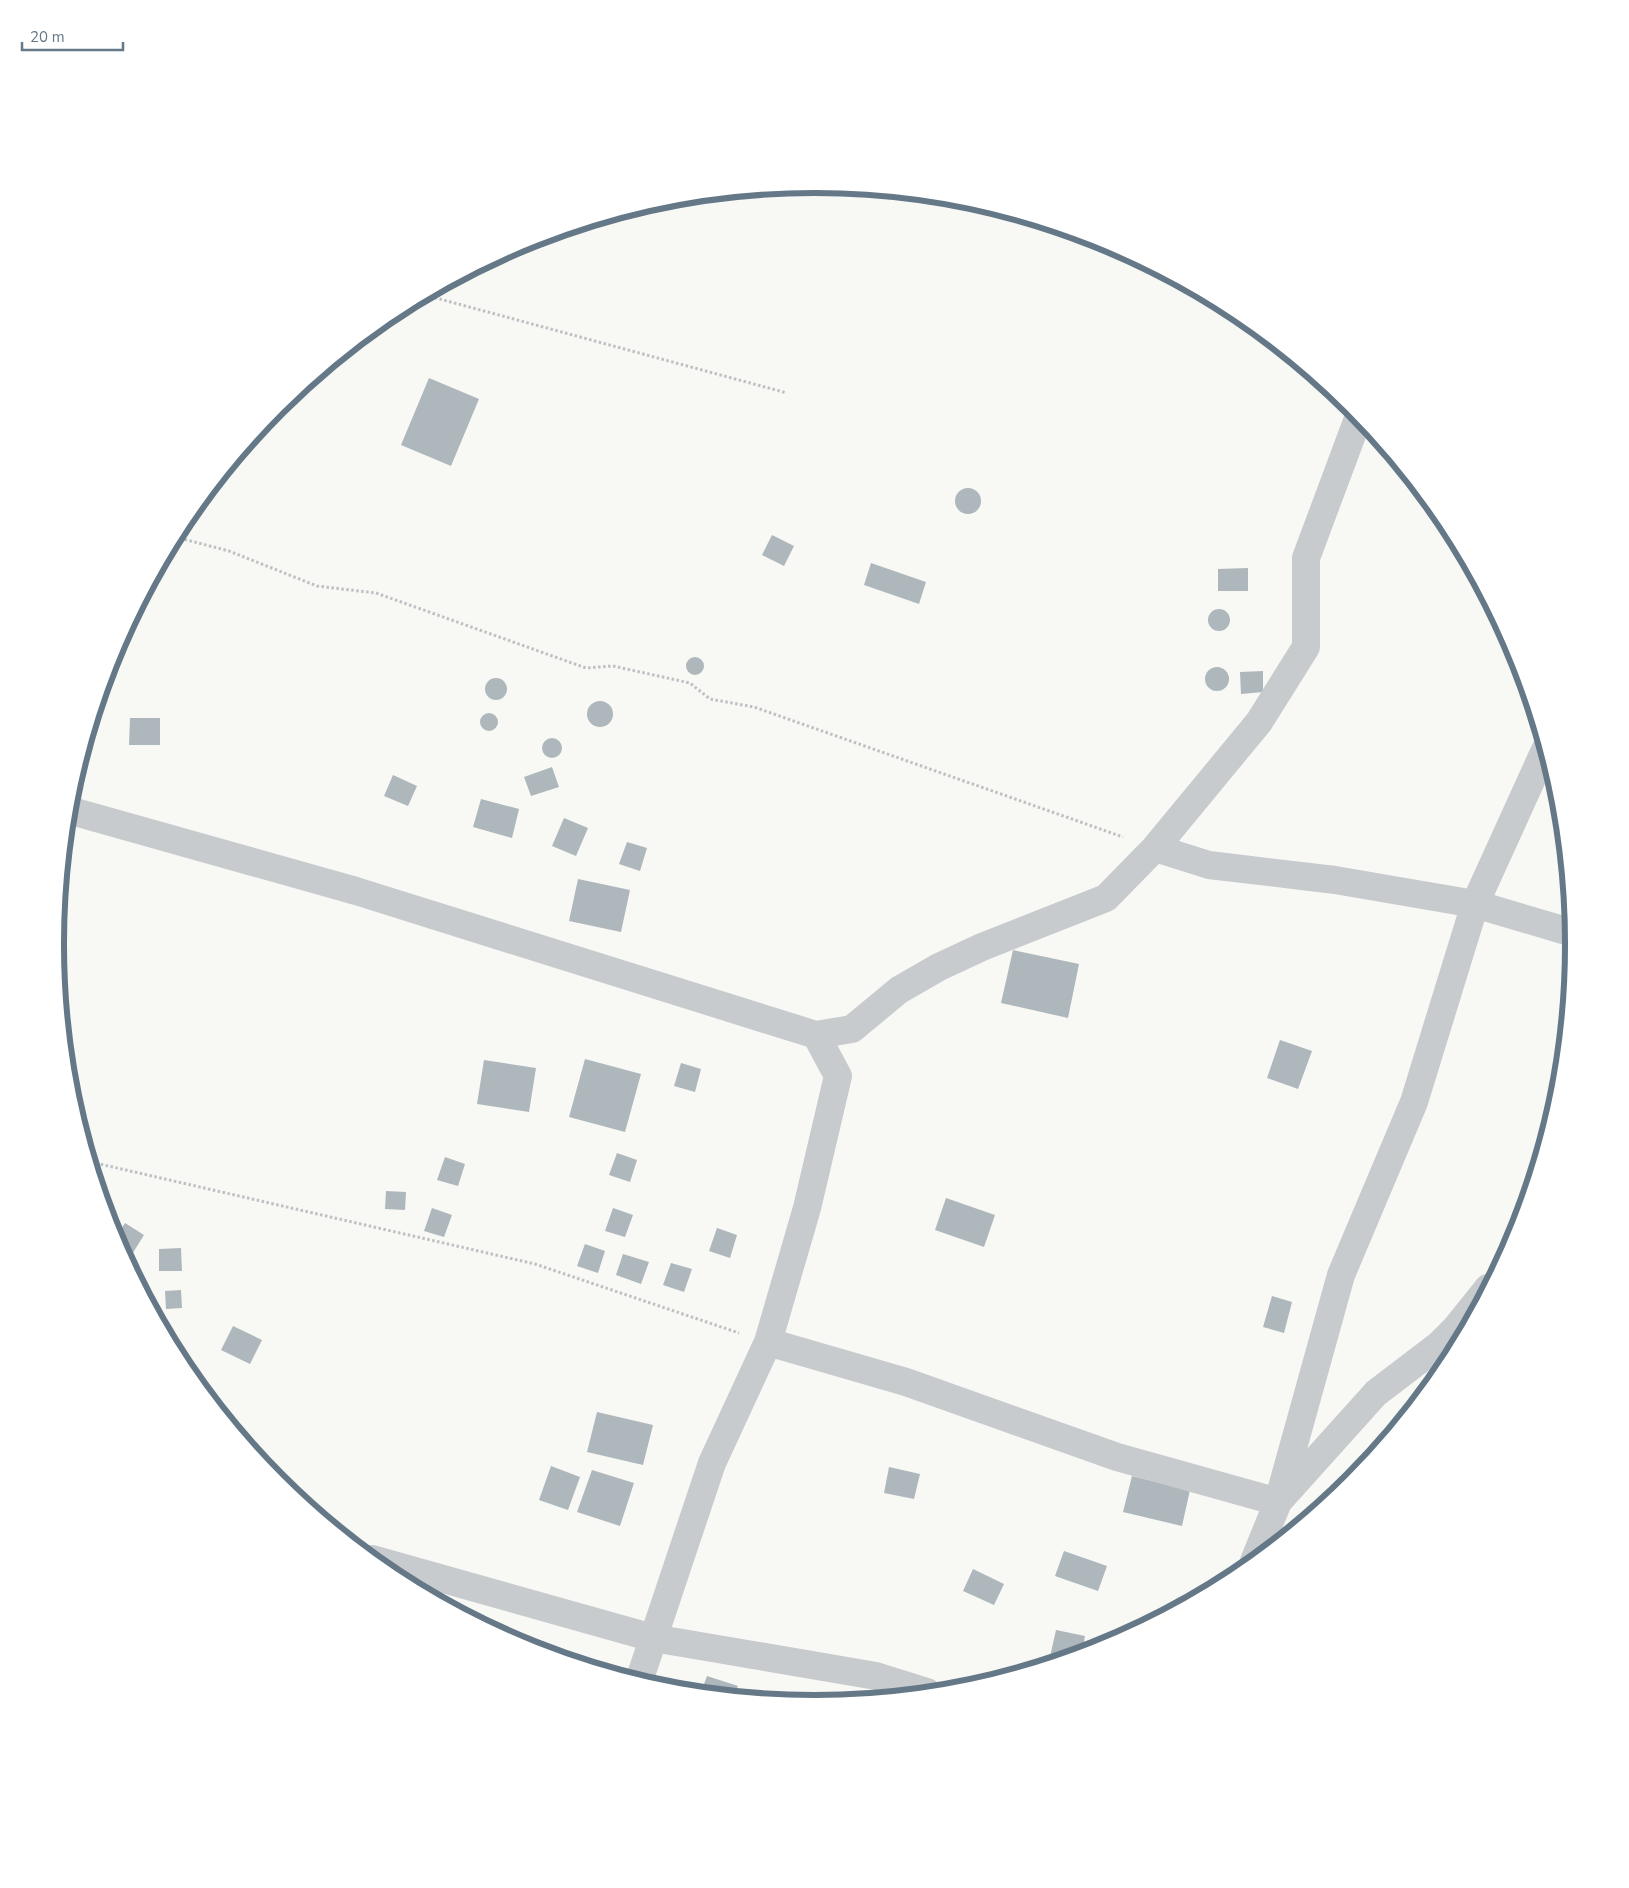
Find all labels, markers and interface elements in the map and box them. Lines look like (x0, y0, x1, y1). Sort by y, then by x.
scale bar (22, 20, 124, 52)
text: 20 m (30, 27, 65, 47)

